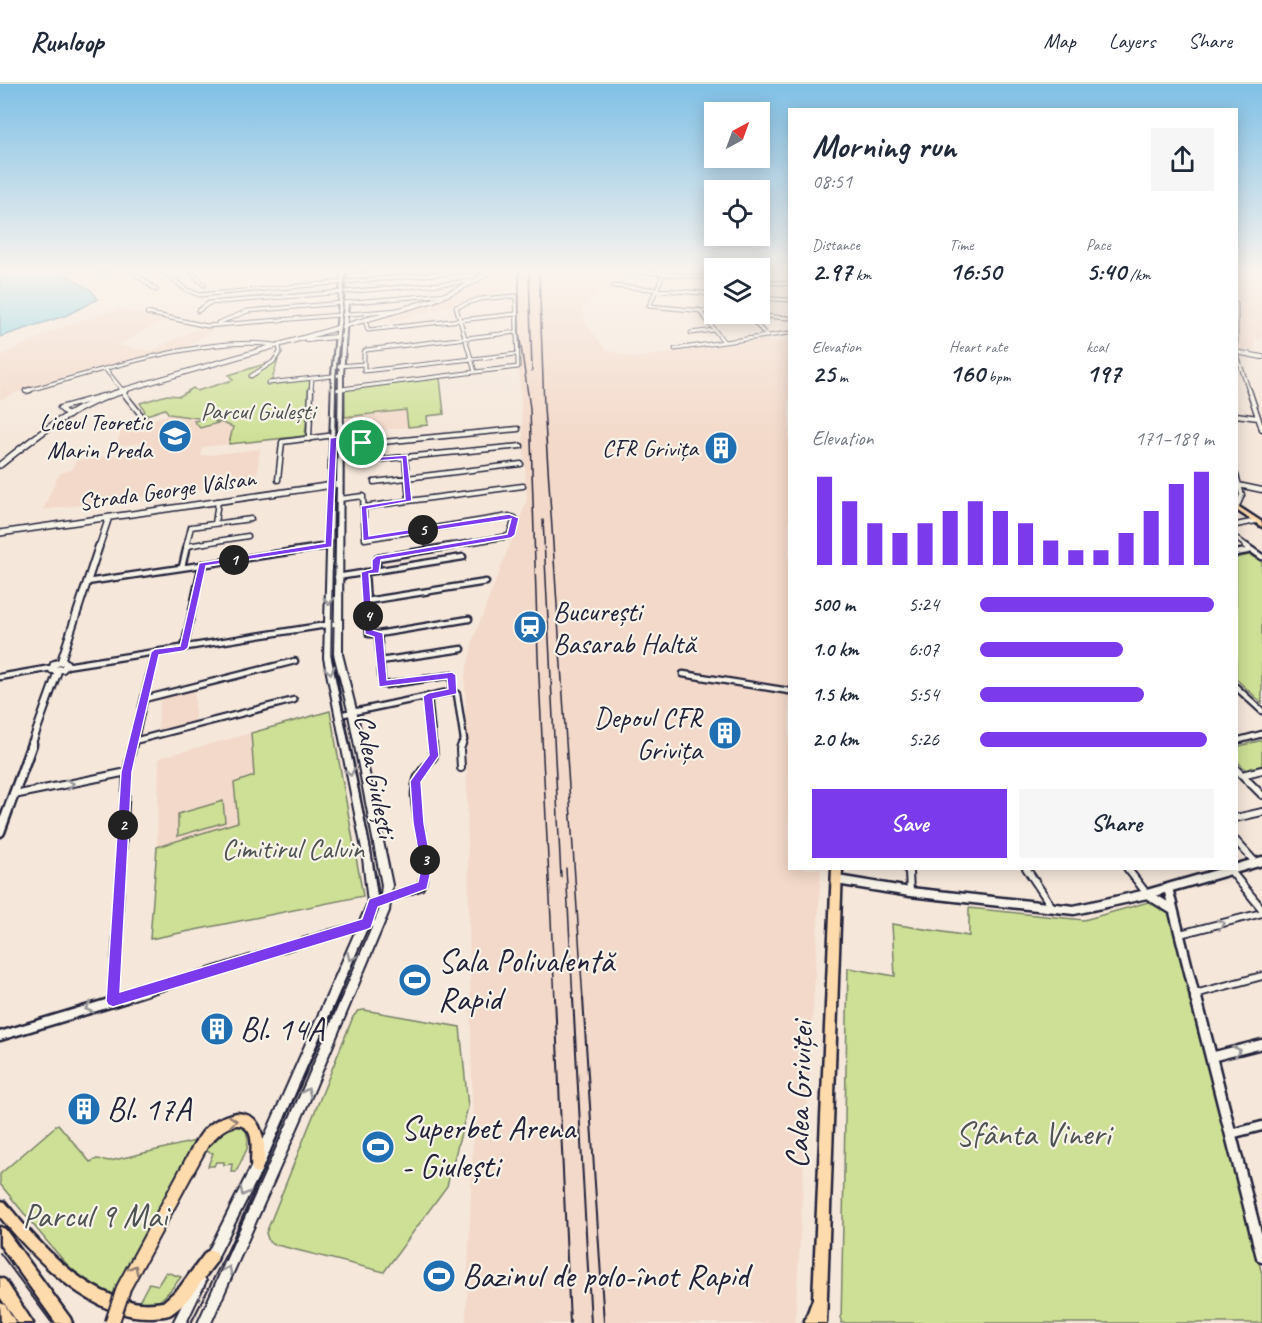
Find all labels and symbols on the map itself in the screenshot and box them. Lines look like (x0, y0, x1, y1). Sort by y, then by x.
north arrow (704, 102, 770, 168)
park label: Parcul Giulești (201, 396, 318, 426)
place label: Liceul Teoretic Marin Preda (39, 407, 154, 465)
pin (336, 417, 387, 468)
school or university icon: Liceul Teoretic Marin Preda (157, 418, 193, 454)
building icon: CFR Grivița (703, 430, 739, 466)
place label: CFR Grivița (602, 433, 700, 463)
street label: Strada George Vâlsan (76, 463, 259, 517)
pin: 5 (408, 515, 438, 545)
pin: 1 (219, 545, 249, 575)
place label: București Basarab Haltă (553, 594, 698, 661)
one-way arrow (323, 597, 335, 606)
pin: 4 (353, 601, 383, 631)
station icon: București Basarab Haltă (512, 609, 548, 645)
one-way arrow (323, 665, 336, 675)
place label: Depoul CFR Grivița (594, 700, 704, 767)
street label: Calea Giulești (347, 711, 406, 844)
building icon: Depoul CFR Grivița (707, 715, 743, 751)
one-way arrow (343, 767, 356, 777)
one-way arrow (65, 778, 75, 791)
pin: 2 (108, 810, 138, 840)
park label: Cimitirul Calvin (222, 831, 366, 866)
pin: 3 (410, 845, 440, 875)
one-way arrow (1216, 918, 1226, 931)
place label: Sala Polivalentă Rapid (438, 940, 616, 1020)
one-way arrow (346, 951, 358, 962)
sports icon: Sala Polivalentă Rapid (397, 962, 433, 998)
one-way arrow (84, 1001, 95, 1013)
place label: Bl. 14A (240, 1008, 325, 1050)
building icon: Bl. 14A (199, 1011, 235, 1047)
street label: Calea Griviței (775, 1017, 823, 1169)
one-way arrow (1231, 1046, 1241, 1058)
one-way arrow (300, 1087, 312, 1098)
place label: Bl. 17A (107, 1088, 192, 1130)
building icon: Bl. 17A (66, 1091, 102, 1127)
place label: Superbet Arena - Giulești (401, 1107, 577, 1187)
park label: Sfânta Vineri (955, 1113, 1114, 1155)
one-way arrow (228, 1115, 238, 1128)
sports icon: Superbet Arena - Giulești (360, 1129, 396, 1165)
one-way arrow (240, 1186, 251, 1196)
park label: Parcul 9 Mai (23, 1195, 171, 1237)
place label: Bazinul de polo-înot Rapid (462, 1255, 753, 1297)
sports icon: Bazinul de polo-înot Rapid (421, 1258, 457, 1294)
one-way arrow (127, 1265, 138, 1275)
one-way arrow (221, 1266, 233, 1277)

